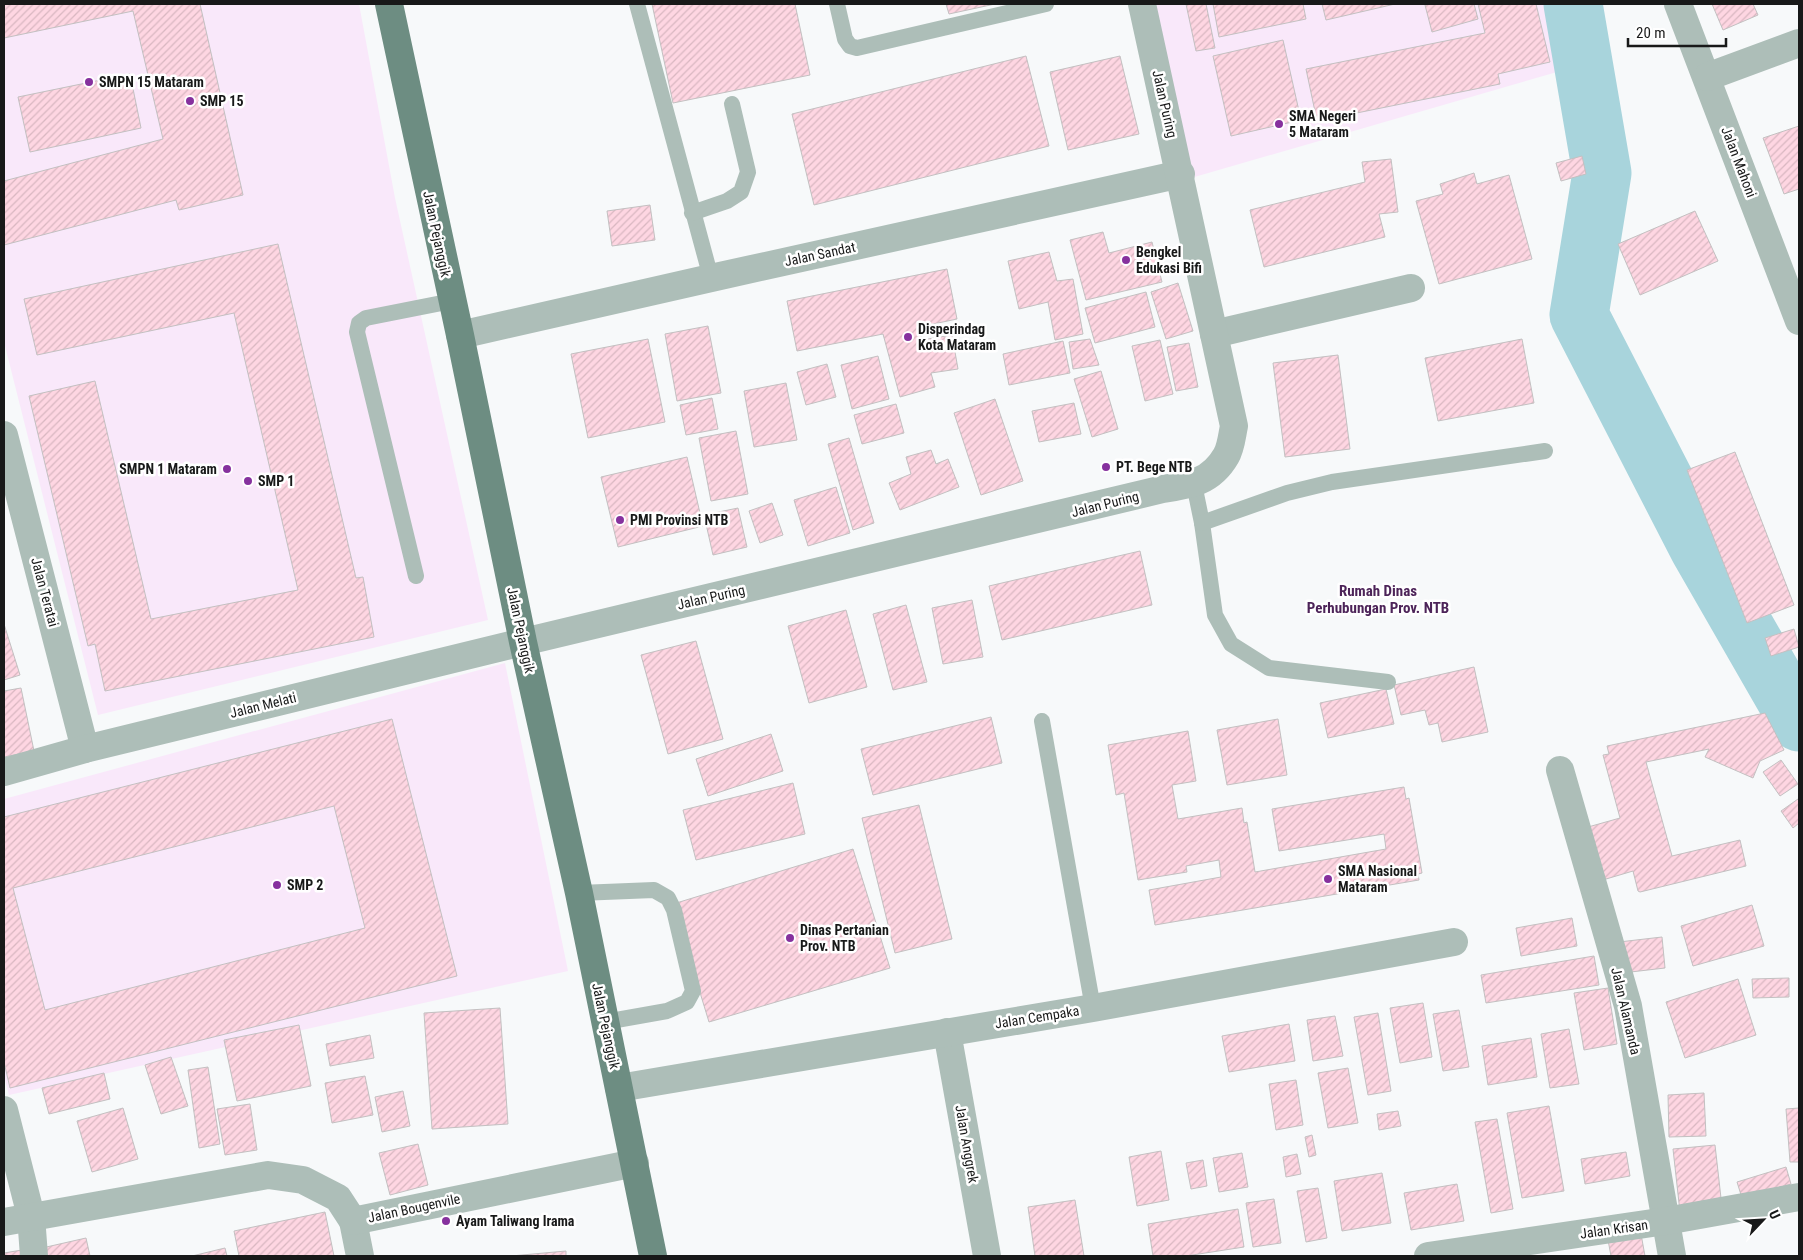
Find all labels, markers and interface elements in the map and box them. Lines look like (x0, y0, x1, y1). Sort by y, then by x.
scale bar (1628, 15, 1726, 47)
text: 20 m (1636, 24, 1666, 42)
street label: Jalan Puring (1149, 69, 1181, 139)
place label: SMPN 15 Mataram (99, 74, 204, 90)
marker: SMPN 15 Mataram (83, 76, 95, 88)
place label: SMP 15 (200, 93, 244, 109)
marker: SMP 15 (184, 95, 196, 107)
place label: SMA Negeri 5 Mataram (1289, 108, 1356, 140)
marker: SMA Negeri 5 Mataram (1273, 118, 1285, 130)
street label: Jalan Mahoni (1718, 124, 1760, 200)
street label: Jalan Pejanggik (420, 190, 454, 279)
street label: Jalan Sandat (783, 239, 857, 269)
place label: Bengkel Edukasi Bifi (1136, 244, 1202, 276)
marker: Bengkel Edukasi Bifi (1120, 254, 1132, 266)
place label: Disperindag Kota Mataram (918, 321, 996, 353)
marker: Disperindag Kota Mataram (902, 331, 914, 343)
place label: PT. Bege NTB (1116, 459, 1193, 475)
place label: SMPN 1 Mataram (119, 461, 217, 477)
marker: PT. Bege NTB (1100, 461, 1112, 473)
marker: SMPN 1 Mataram (221, 463, 233, 475)
place label: SMP 1 (258, 473, 294, 489)
marker: SMP 1 (242, 475, 254, 487)
street label: Jalan Puring (1070, 488, 1140, 520)
place label: PMI Provinsi NTB (630, 512, 729, 528)
marker: PMI Provinsi NTB (614, 514, 626, 526)
street label: Jalan Teratai (28, 556, 62, 628)
street label: Jalan Puring (676, 581, 746, 613)
district label: Rumah Dinas Perhubungan Prov. NTB (1307, 582, 1449, 617)
street label: Jalan Pejanggik (504, 586, 538, 675)
street label: Jalan Melati (228, 689, 298, 721)
place label: SMA Nasional Mataram (1338, 863, 1417, 895)
marker: SMA Nasional Mataram (1322, 873, 1334, 885)
place label: SMP 2 (287, 877, 323, 893)
marker: SMP 2 (271, 879, 283, 891)
place label: Dinas Pertanian Prov. NTB (800, 922, 889, 954)
marker: Dinas Pertanian Prov. NTB (784, 932, 796, 944)
street label: Jalan Alamanda (1608, 966, 1644, 1056)
street label: Jalan Pejanggik (589, 982, 623, 1071)
street label: Jalan Cempaka (994, 1002, 1080, 1032)
street label: Jalan Anggrek (952, 1104, 982, 1185)
street label: Jalan Bougenvile (366, 1190, 462, 1226)
north arrow (1738, 1195, 1788, 1245)
text: U (1766, 1207, 1784, 1222)
place label: Ayam Taliwang Irama (456, 1213, 575, 1229)
marker: Ayam Taliwang Irama (440, 1215, 452, 1227)
street label: Jalan Krisan (1579, 1216, 1649, 1242)

